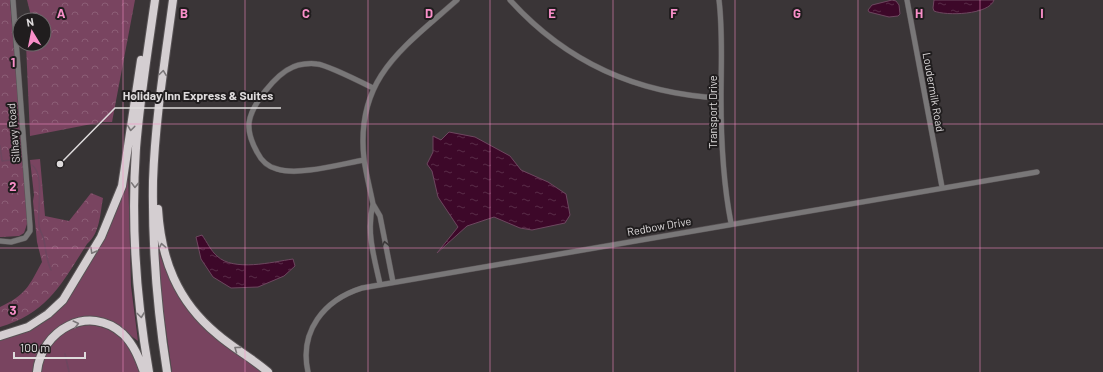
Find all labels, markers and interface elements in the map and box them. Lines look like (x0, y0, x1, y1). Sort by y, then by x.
text: A (57, 5, 66, 21)
text: B (180, 5, 188, 21)
text: C (302, 5, 310, 21)
text: D (425, 5, 433, 21)
text: E (548, 5, 556, 21)
text: F (670, 5, 678, 21)
text: G (793, 5, 801, 21)
text: H (915, 5, 923, 21)
text: I (1040, 5, 1044, 21)
north arrow (12, 12, 52, 52)
text: N (25, 15, 35, 29)
street label: Loudermilk Road (921, 51, 947, 133)
text: 1 (11, 54, 15, 70)
one-way arrow (158, 70, 167, 76)
street label: Transport Drive (706, 75, 719, 149)
callout: Holiday Inn Express & Suites (115, 84, 281, 108)
text: Holiday Inn Express & Suites (123, 88, 273, 102)
street label: Silhavy Road (4, 103, 22, 163)
one-way arrow (127, 125, 136, 131)
text: 2 (9, 178, 17, 194)
one-way arrow (131, 182, 139, 188)
street label: Redbow Drive (626, 214, 692, 238)
one-way arrow (382, 241, 390, 247)
one-way arrow (159, 243, 167, 250)
one-way arrow (91, 247, 98, 254)
text: 3 (9, 302, 17, 318)
one-way arrow (136, 312, 145, 318)
one-way arrow (72, 320, 79, 329)
scale bar (14, 334, 85, 360)
text: 100 m (20, 340, 50, 354)
one-way arrow (234, 346, 241, 354)

